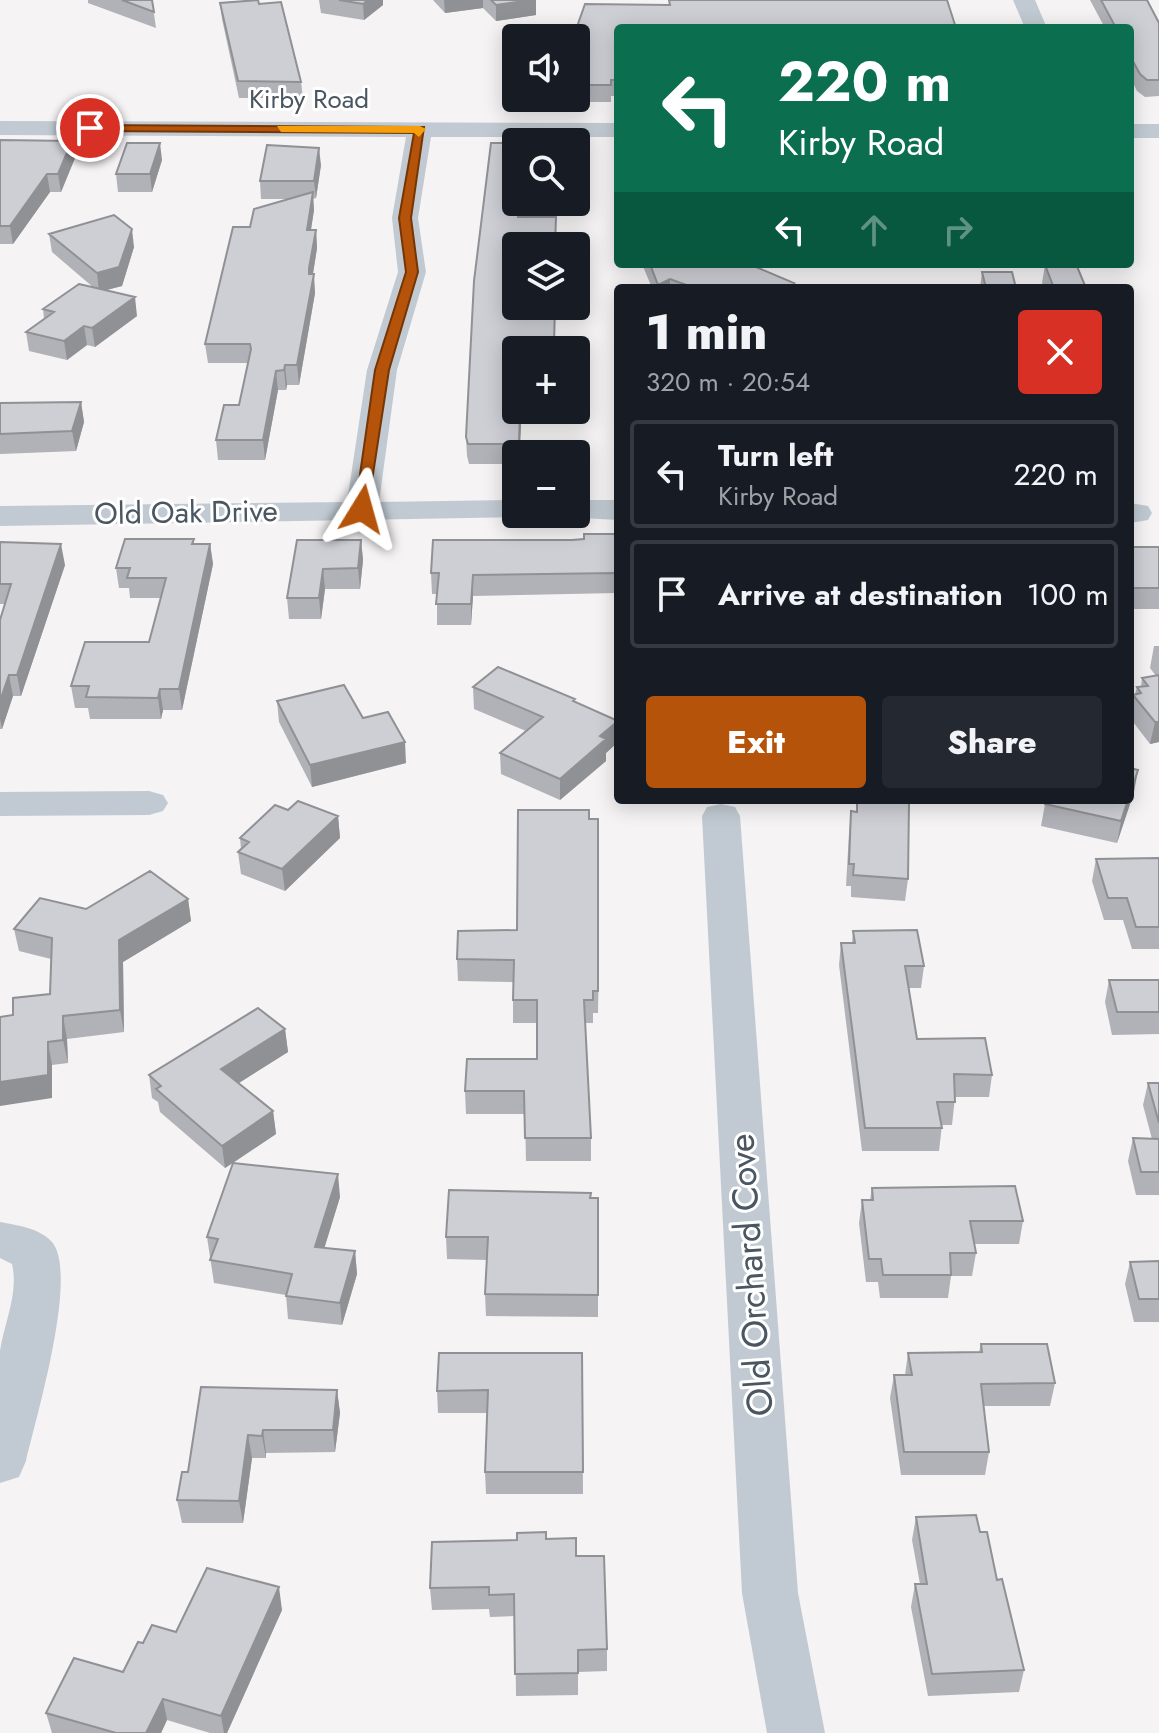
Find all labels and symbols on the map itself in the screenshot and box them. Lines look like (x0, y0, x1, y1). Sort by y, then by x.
street label: Kirby Road (249, 80, 369, 118)
pin (56, 94, 124, 162)
position arrow (320, 467, 404, 551)
street label: Old Oak Drive (94, 489, 278, 535)
street label: Old Orchard Cove (714, 1132, 786, 1418)

